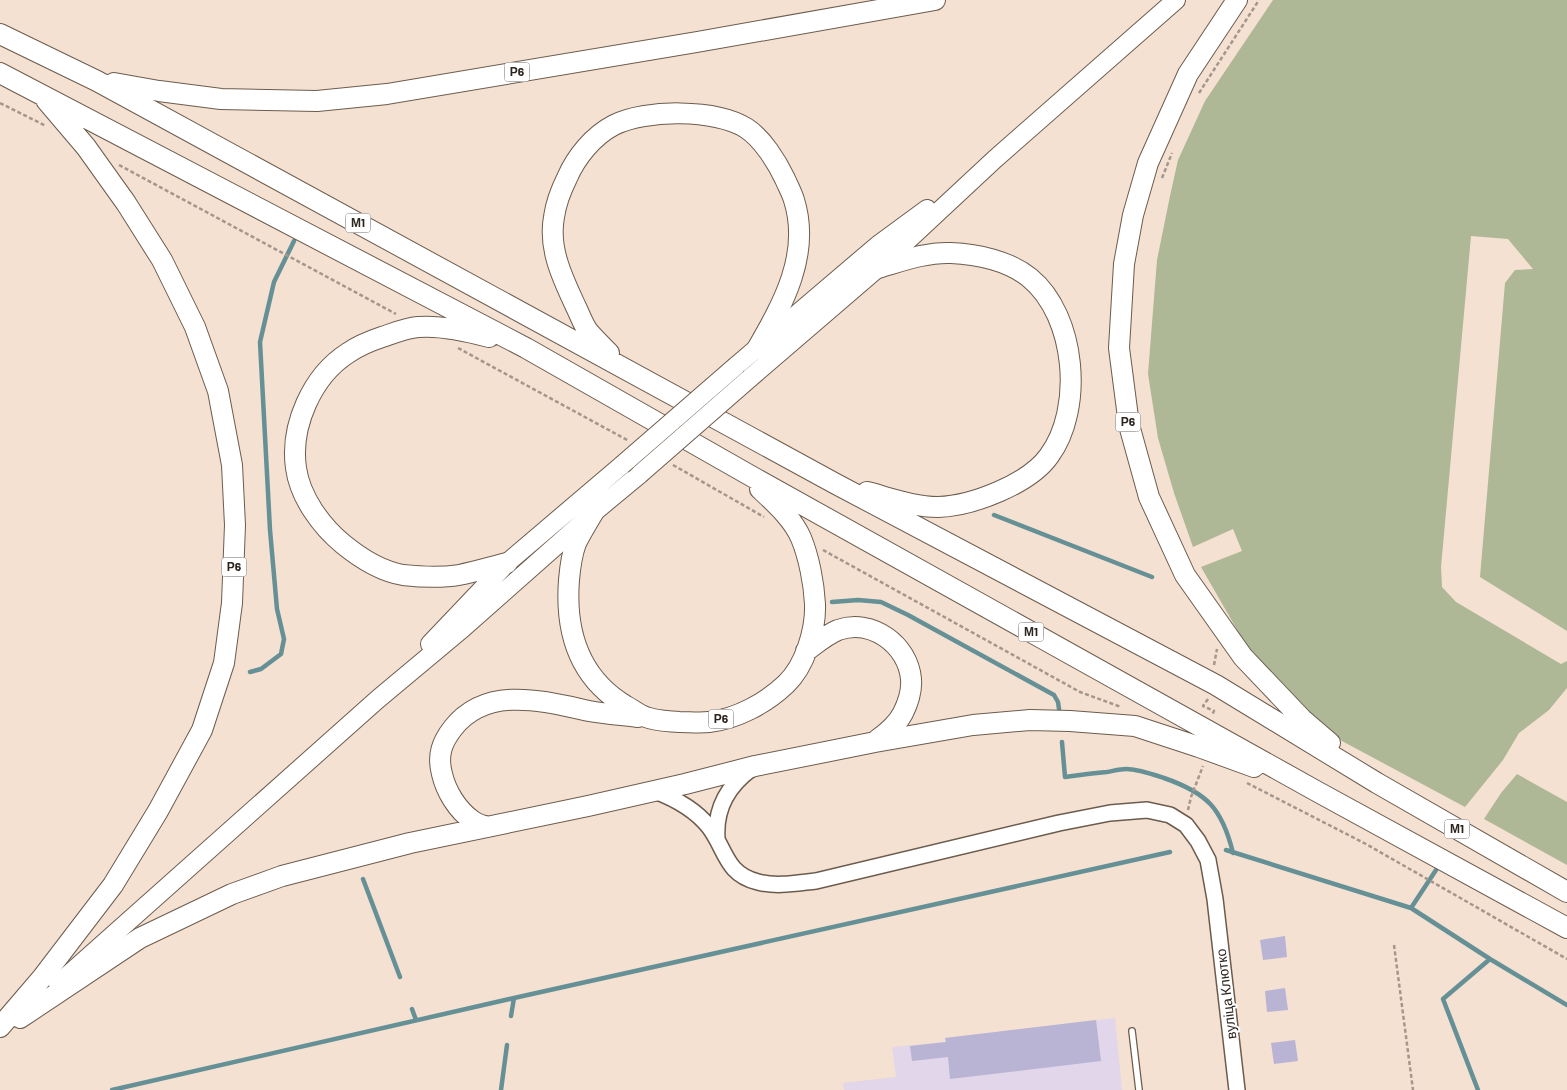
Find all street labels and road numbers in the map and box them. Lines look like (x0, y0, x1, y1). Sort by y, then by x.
road number: Р6 (504, 62, 530, 82)
road number: М1 (346, 214, 370, 232)
road number: Р6 (1116, 412, 1140, 432)
road number: Р6 (222, 558, 246, 576)
road number: М1 (1018, 622, 1044, 642)
road number: Р6 (708, 710, 734, 729)
road number: М1 (1444, 820, 1470, 839)
street label: вуліца Клютко (1212, 948, 1239, 1040)

